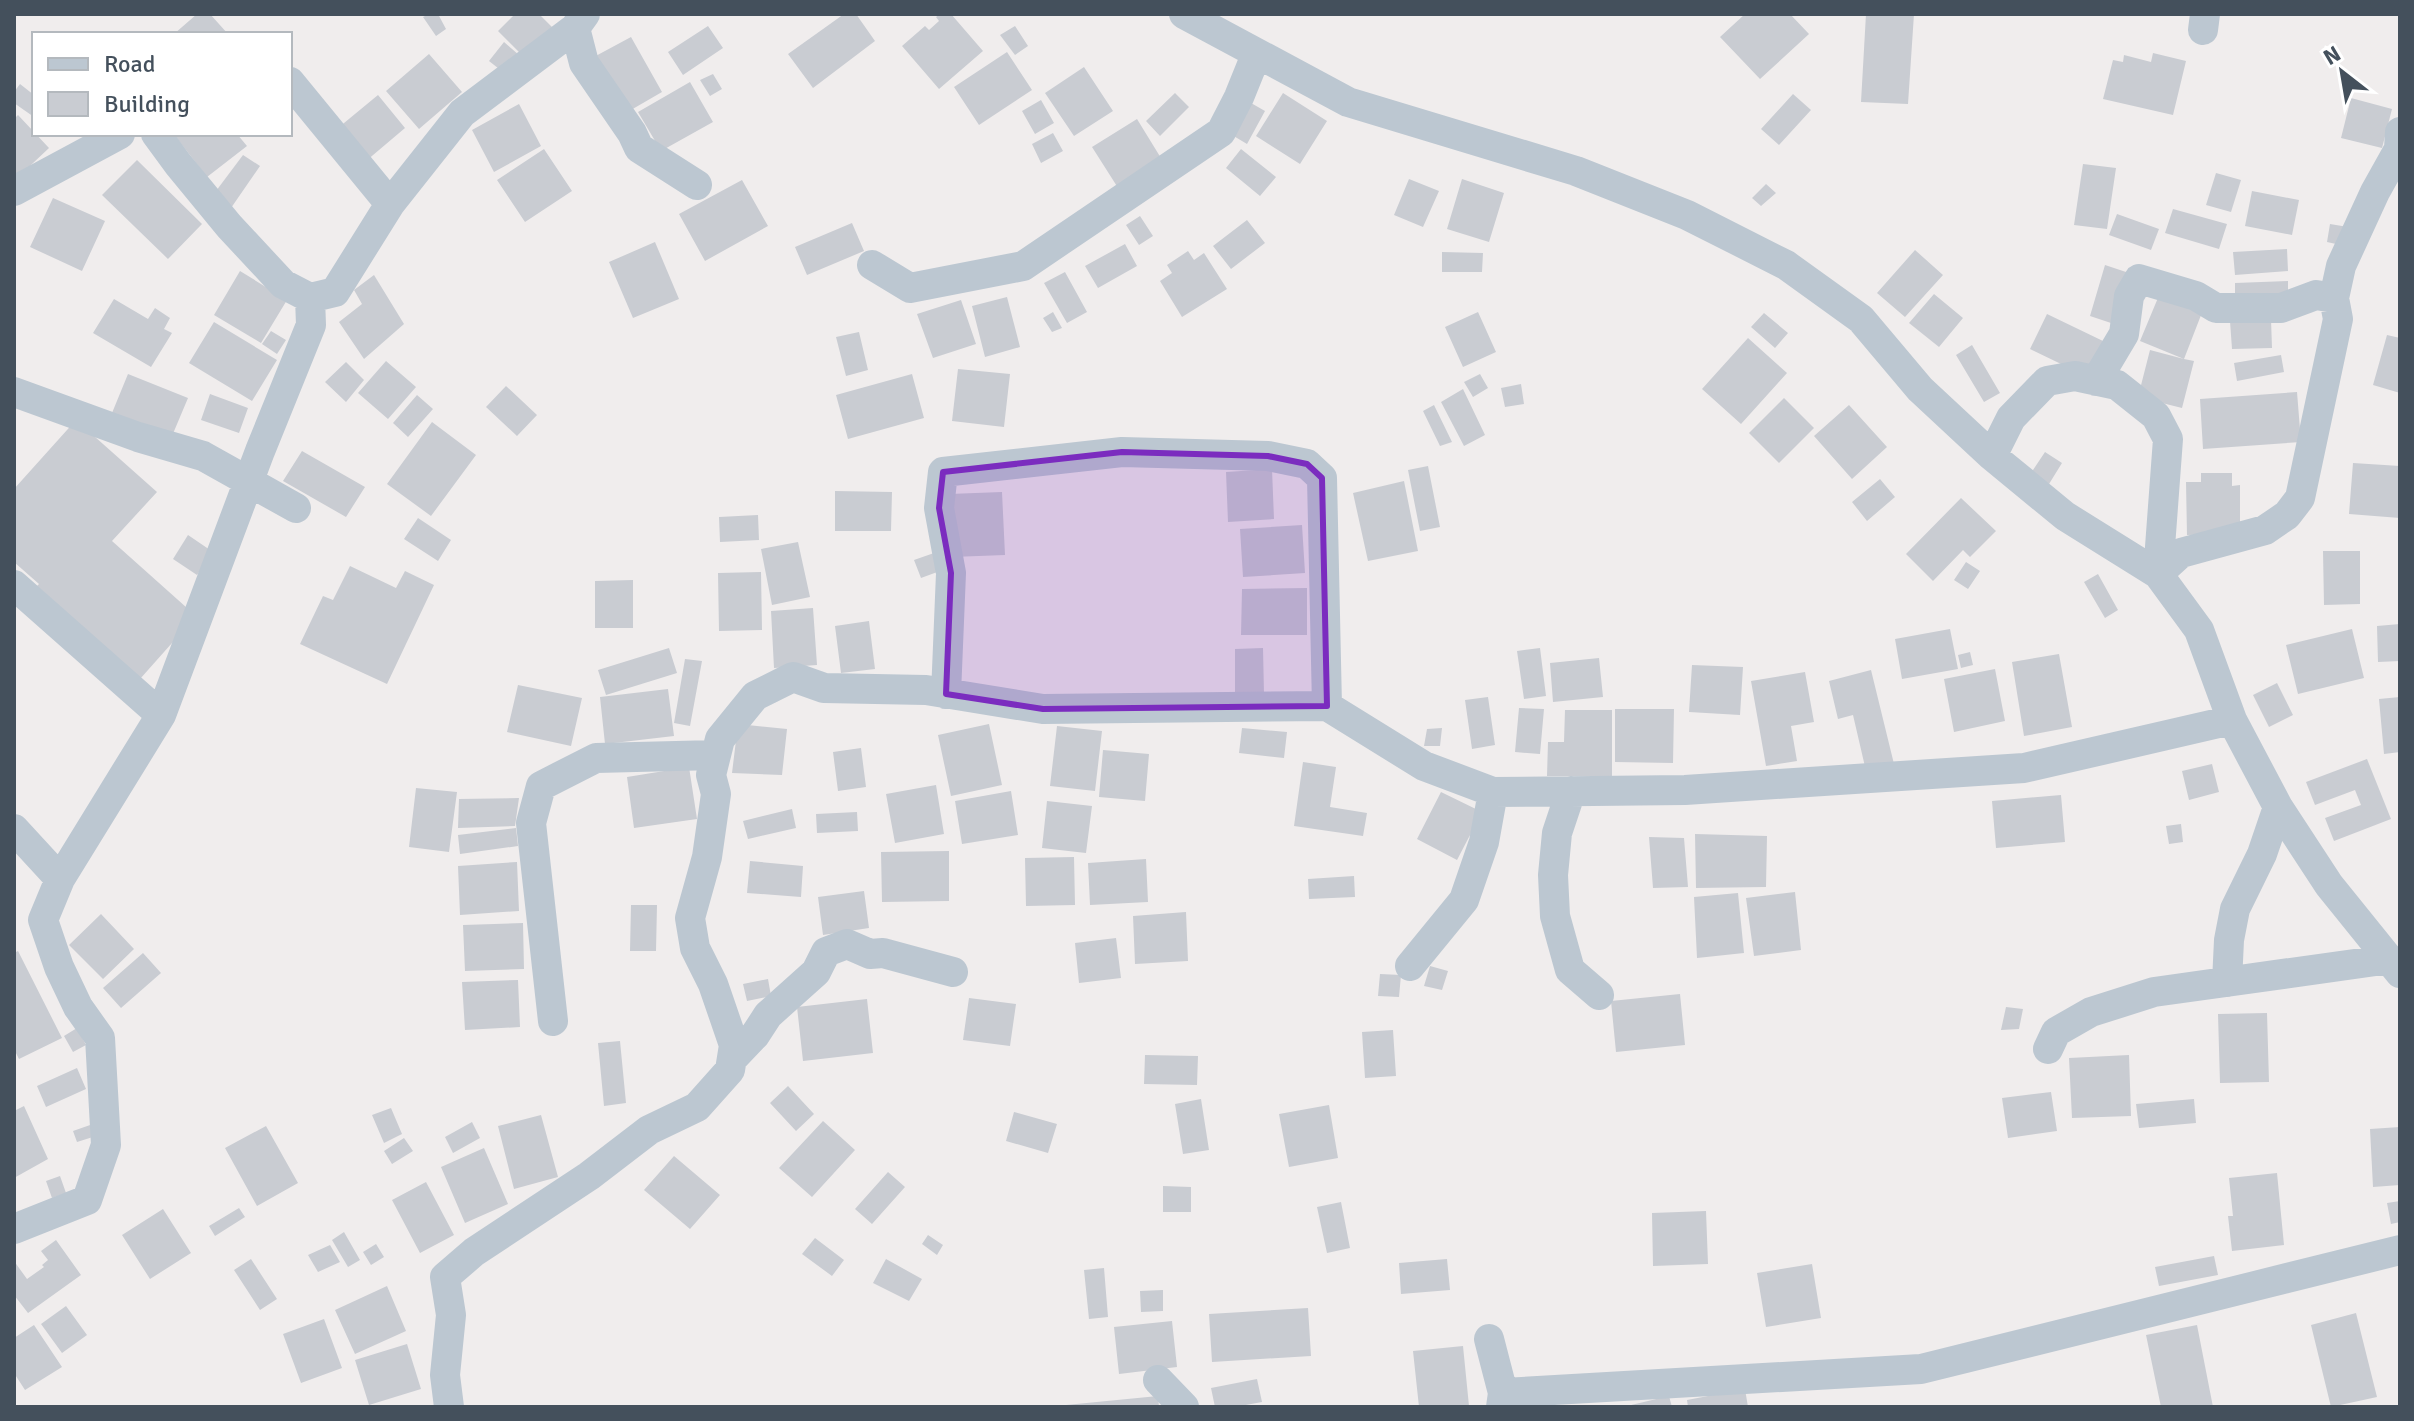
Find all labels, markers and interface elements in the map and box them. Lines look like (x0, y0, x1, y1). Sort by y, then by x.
legend (32, 32, 292, 136)
north arrow (2302, 32, 2382, 112)
text: N (2318, 40, 2345, 71)
text: Road (104, 49, 155, 79)
text: Building (104, 89, 190, 119)

